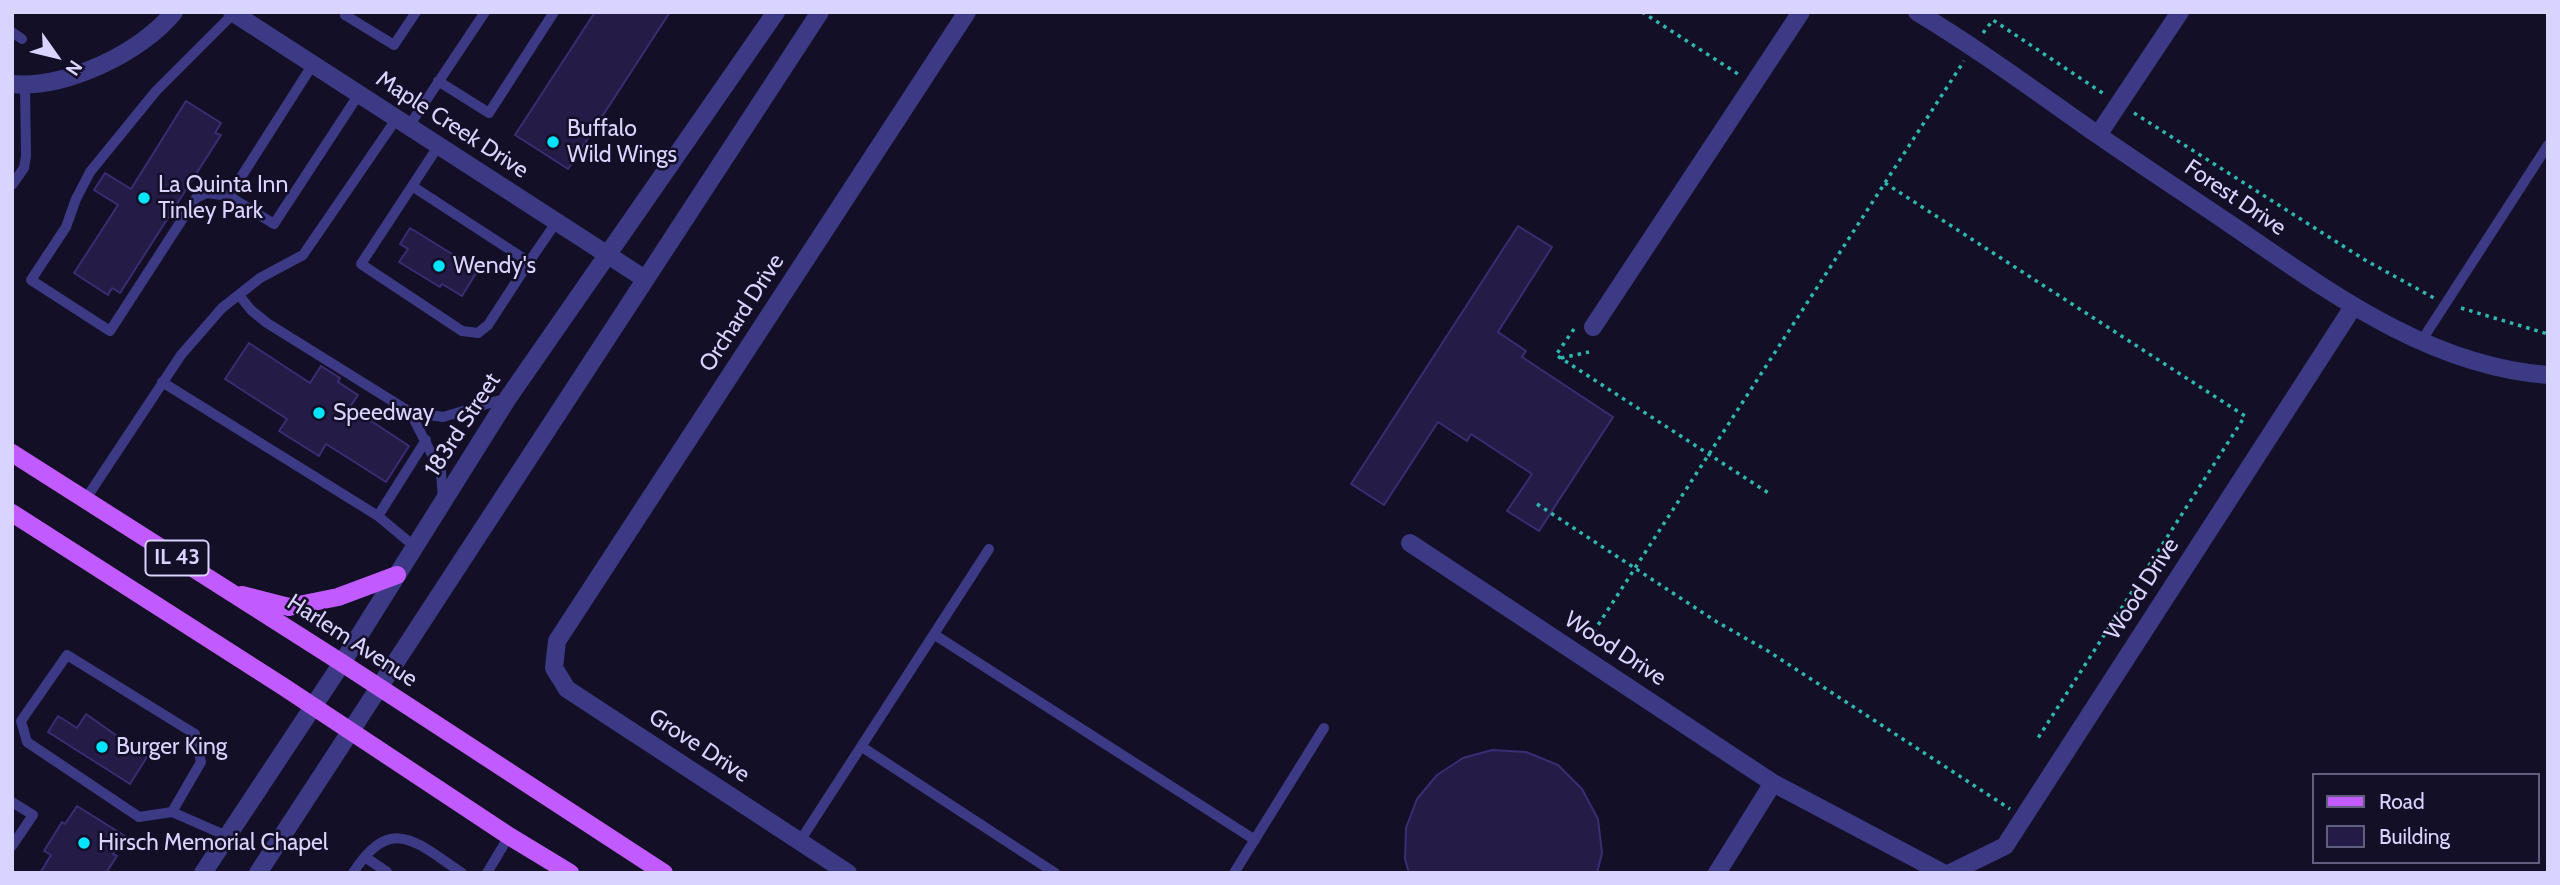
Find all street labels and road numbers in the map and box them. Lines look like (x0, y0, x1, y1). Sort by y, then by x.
street label: Maple Creek Drive (371, 65, 533, 185)
street label: Forest Drive (2179, 154, 2291, 242)
street label: Orchard Drive (694, 249, 790, 377)
street label: 183rd Street (419, 368, 507, 482)
street label: Wood Drive (2099, 533, 2185, 645)
road number: IL 43 (146, 540, 208, 576)
street label: Harlem Avenue (282, 589, 422, 693)
street label: Wood Drive (1559, 606, 1671, 692)
street label: Grove Drive (644, 703, 754, 789)

